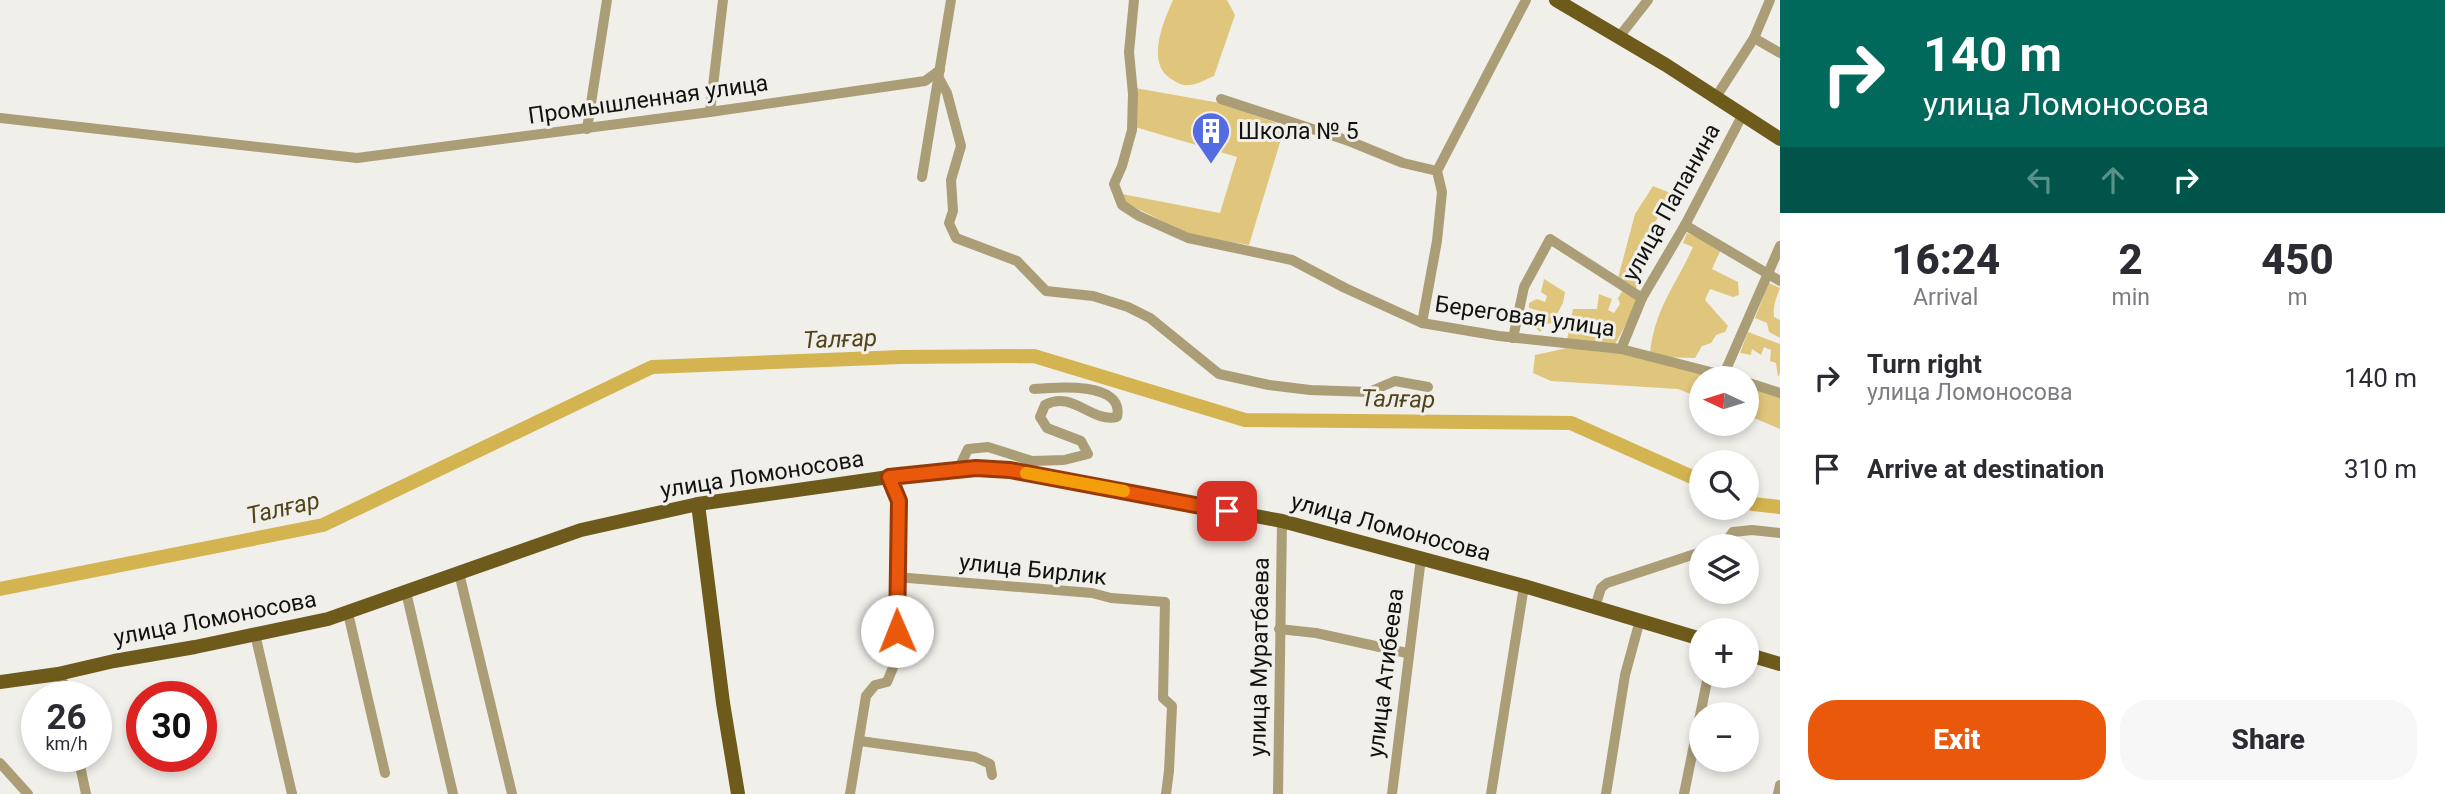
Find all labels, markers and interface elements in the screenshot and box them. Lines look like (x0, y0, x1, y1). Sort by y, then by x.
text: 140 m (1923, 26, 2062, 83)
icon: right (1808, 28, 1899, 119)
street label: Промышленная улица (526, 69, 770, 130)
text: улица Ломоносова (1923, 85, 2209, 123)
building icon: Школа № 5 (1190, 110, 1232, 165)
place label: Школа № 5 (1238, 118, 1359, 145)
street label: улица Папанина (1617, 119, 1726, 286)
icon: left (2021, 161, 2059, 199)
icon: ahead (2094, 161, 2132, 199)
icon: right (2167, 161, 2205, 199)
text: 16:24 (1891, 235, 2000, 284)
text: 2 (2119, 235, 2143, 284)
text: 450 (2261, 235, 2334, 284)
text: Arrival (1913, 284, 1978, 311)
text: min (2111, 284, 2150, 311)
text: m (2287, 284, 2308, 311)
street label: Береговая улица (1433, 290, 1617, 342)
water label: Талғар (802, 324, 878, 354)
text: Turn right (1867, 349, 1982, 379)
icon: right (1808, 359, 1846, 397)
text: 140 m (2344, 363, 2417, 393)
north arrow (1689, 366, 1759, 436)
map controls (1689, 366, 1759, 772)
text: улица Ломоносова (1867, 379, 2073, 406)
water label: Талғар (1361, 384, 1435, 414)
street label: улица Ломоносова (658, 445, 866, 504)
button: search (1689, 450, 1759, 520)
icon: arrive (1808, 450, 1846, 488)
text: Arrive at destination (1867, 454, 2104, 484)
text: 310 m (2344, 454, 2417, 484)
pin (1197, 481, 1257, 541)
water label: Талғар (244, 486, 322, 530)
street label: улица Ломоносова (1288, 488, 1494, 567)
icon: arrive (1208, 492, 1246, 530)
button: layers (1689, 534, 1759, 604)
street label: улица Бирлик (958, 548, 1109, 591)
street label: улица Муратбаева (1244, 557, 1275, 757)
street label: улица Ломоносова (112, 586, 319, 651)
street label: улица Атибеева (1362, 587, 1409, 759)
position arrow (860, 594, 934, 668)
button: + (1689, 618, 1759, 688)
speed limit sign: 30 (126, 681, 217, 772)
text: 26 (46, 697, 87, 738)
button: Exit (1808, 700, 2106, 780)
button: Share (2120, 700, 2417, 780)
button: − (1689, 702, 1759, 772)
text: km/h (45, 733, 88, 754)

